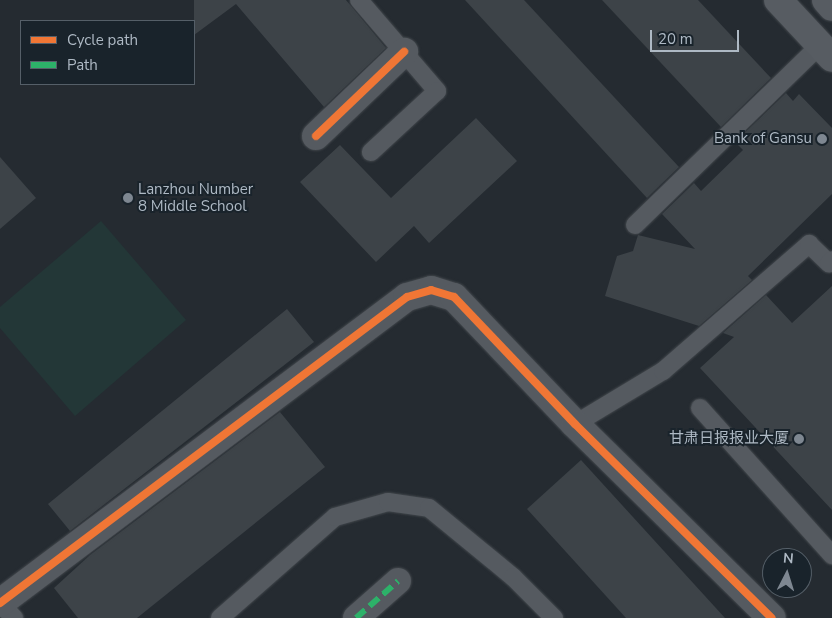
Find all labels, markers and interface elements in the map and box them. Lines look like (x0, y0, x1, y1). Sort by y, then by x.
legend (20, 20, 195, 85)
scale bar (652, 20, 741, 52)
text: 20 m (658, 29, 693, 49)
text: Cycle path (67, 30, 138, 50)
text: Path (67, 55, 98, 75)
place label: Bank of Gansu (714, 130, 812, 148)
marker: Bank of Gansu (816, 133, 828, 145)
place label: Lanzhou Number 8 Middle School (138, 180, 253, 215)
marker: Lanzhou Number 8 Middle School (122, 192, 134, 204)
place label: 甘肃日报报业大厦 (669, 430, 789, 448)
marker: 甘肃日报报业大厦 (793, 433, 805, 445)
north arrow (762, 548, 812, 598)
text: N (782, 549, 794, 568)

